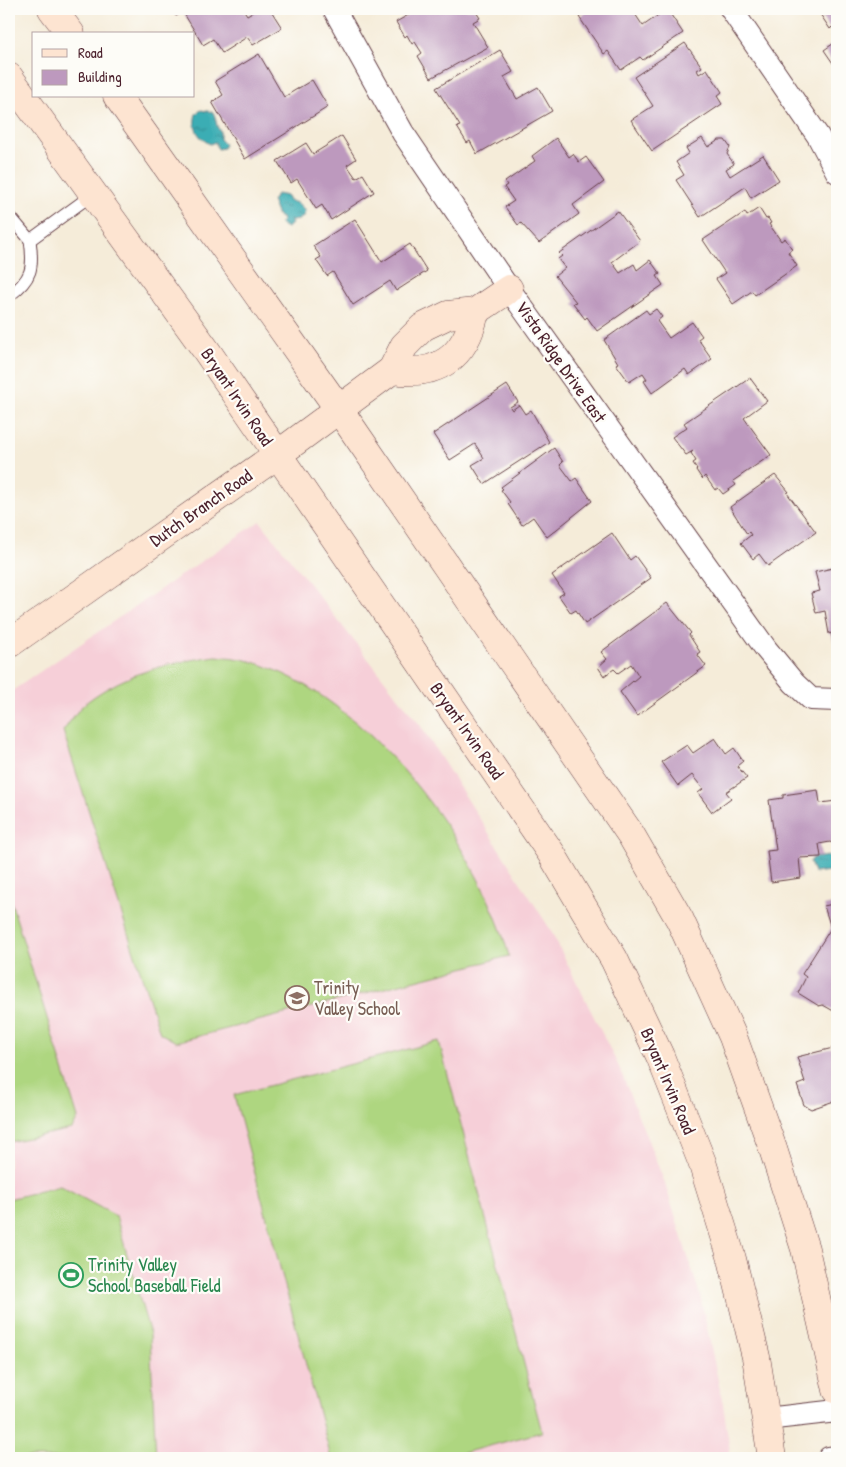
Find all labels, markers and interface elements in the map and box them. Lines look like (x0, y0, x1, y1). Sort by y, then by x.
legend (32, 32, 195, 98)
text: Road (78, 42, 103, 63)
text: Building (78, 66, 122, 87)
street label: Vista Ridge Drive East (510, 296, 613, 428)
street label: Bryant Irvin Road (195, 343, 279, 451)
street label: Dutch Branch Road (144, 463, 257, 552)
street label: Bryant Irvin Road (425, 677, 510, 784)
place label: Trinity Valley School (314, 975, 400, 1021)
school or university icon: Trinity Valley School (284, 985, 310, 1011)
street label: Bryant Irvin Road (635, 1024, 702, 1138)
place label: Trinity Valley School Baseball Field (88, 1252, 221, 1298)
sports icon: Trinity Valley School Baseball Field (58, 1262, 84, 1288)

